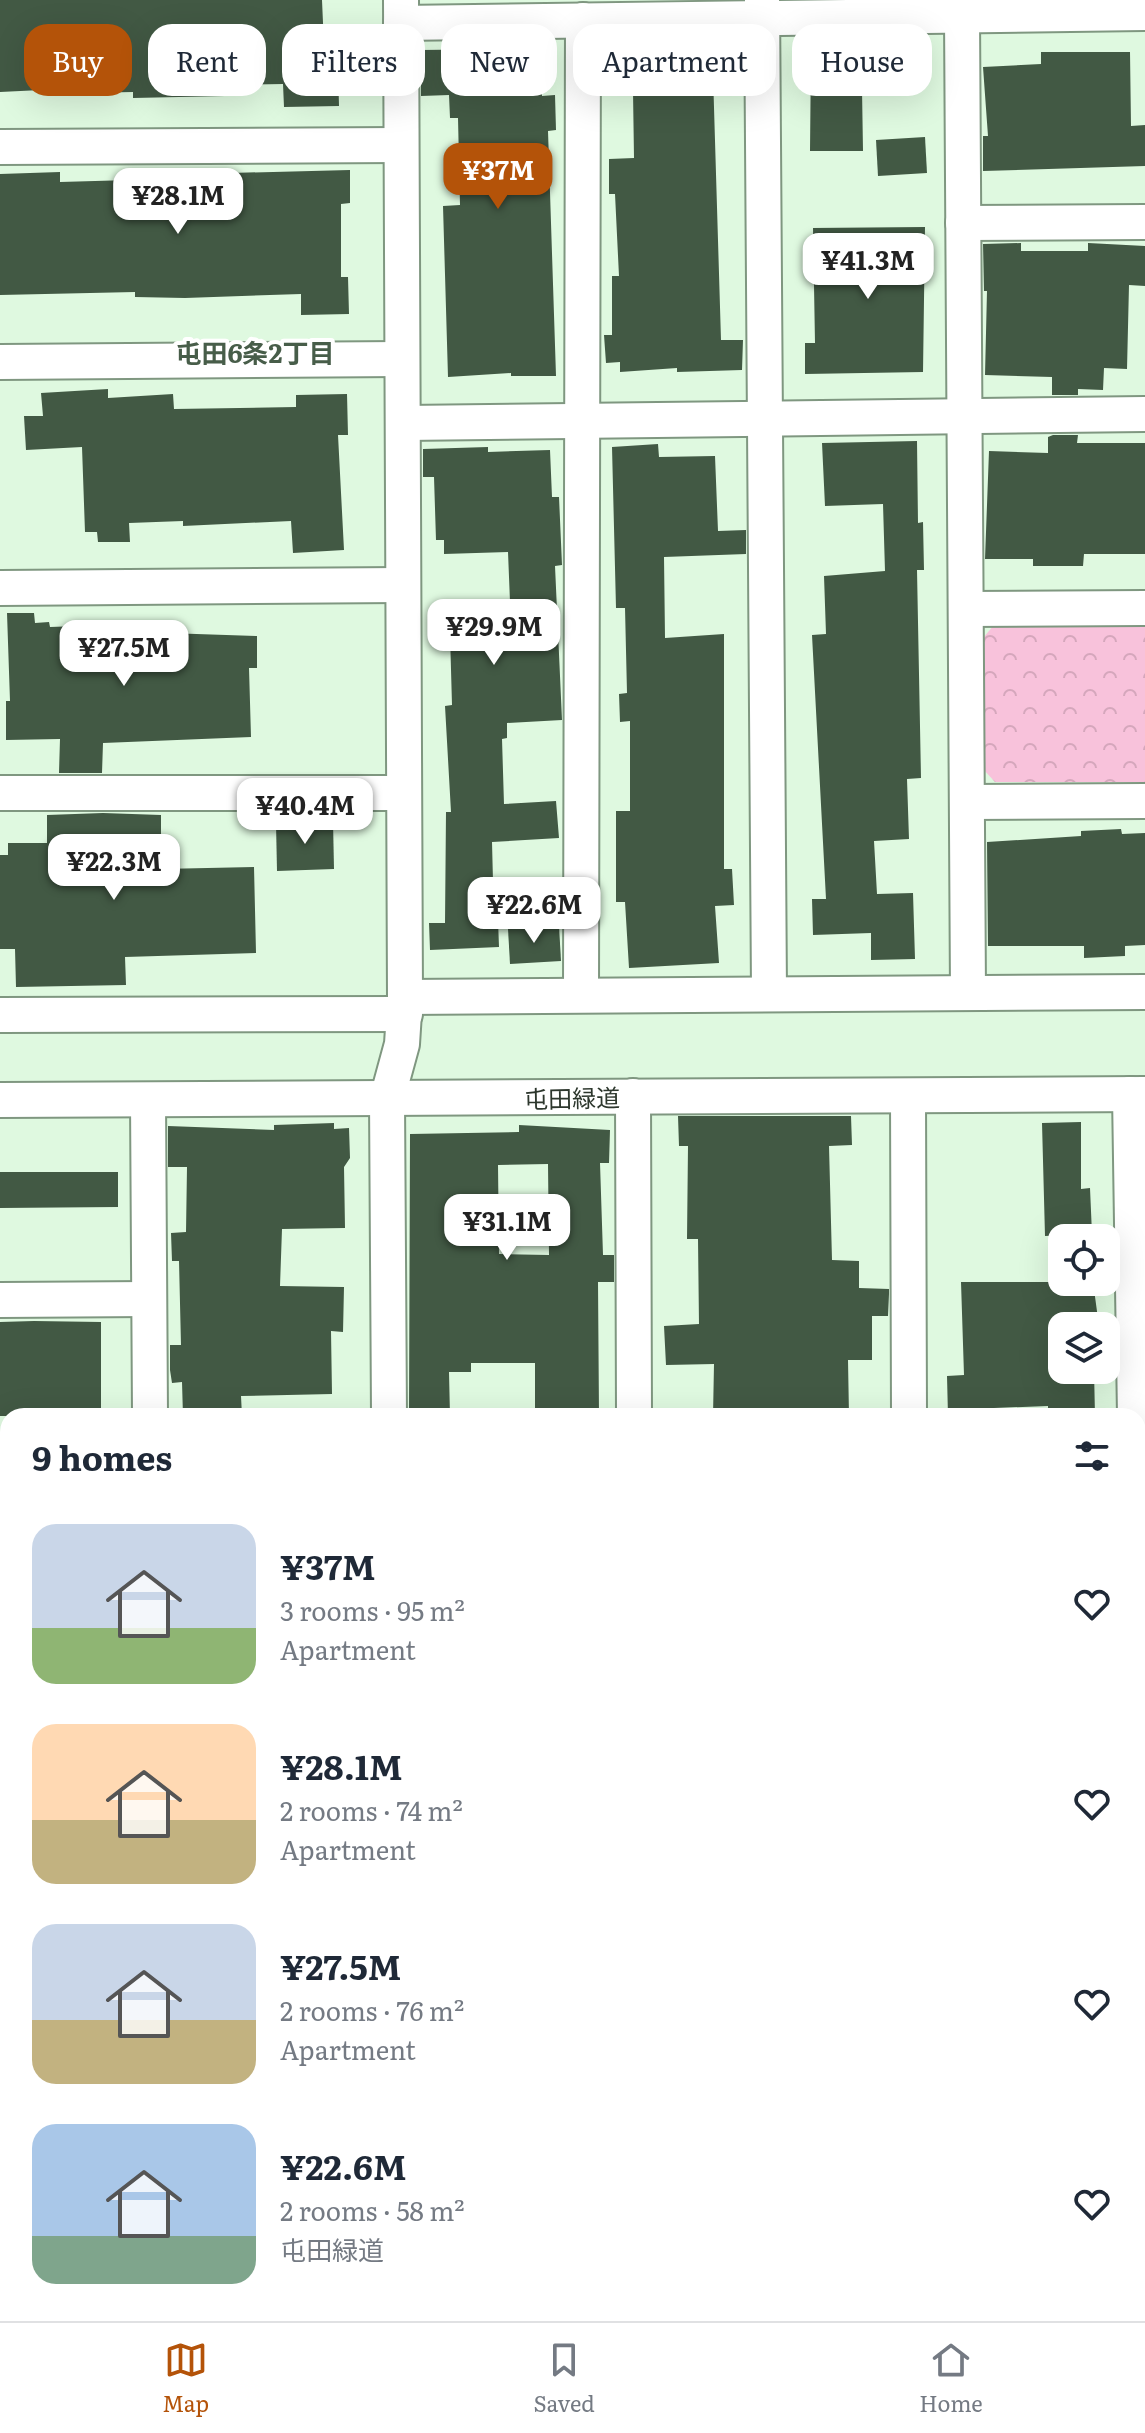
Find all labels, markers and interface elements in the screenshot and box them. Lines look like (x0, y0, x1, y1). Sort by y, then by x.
chip: Buy (24, 24, 132, 96)
chip: Rent (148, 24, 266, 96)
chip: Filters (282, 24, 425, 96)
chip: New (441, 24, 557, 96)
chip: Apartment (573, 24, 776, 96)
chip: House (792, 24, 932, 96)
pin: ¥37M (451, 143, 545, 211)
text: ¥37M (461, 149, 535, 188)
pin: ¥28.1M (113, 168, 243, 236)
text: ¥28.1M (131, 174, 225, 213)
pin: ¥41.3M (803, 233, 933, 301)
text: ¥41.3M (821, 239, 915, 278)
district label: 屯田6条2丁目 (175, 332, 335, 371)
pin: ¥29.9M (429, 599, 559, 667)
text: ¥29.9M (445, 605, 543, 644)
pin: ¥27.5M (59, 620, 189, 688)
text: ¥27.5M (78, 626, 170, 665)
pin: ¥40.4M (240, 778, 370, 846)
text: ¥40.4M (255, 784, 355, 823)
pin: ¥22.3M (49, 834, 179, 902)
text: ¥22.3M (66, 840, 162, 879)
pin: ¥22.6M (469, 877, 599, 945)
text: ¥22.6M (486, 883, 582, 922)
street label: 屯田緑道 (524, 1079, 620, 1115)
pin: ¥31.1M (442, 1194, 572, 1262)
text: ¥31.1M (462, 1200, 552, 1239)
map controls (1048, 1224, 1120, 1384)
button: locate (1048, 1224, 1120, 1296)
button: layers (1048, 1312, 1120, 1384)
text: 9 homes (32, 1431, 172, 1481)
icon: filters (1070, 1434, 1114, 1478)
text: ¥37M (280, 1540, 376, 1590)
icon: home (96, 1556, 192, 1652)
icon: heart (1070, 1582, 1114, 1626)
text: 3 rooms · 95 m² (280, 1590, 465, 1629)
text: Apartment (280, 1629, 416, 1668)
text: ¥28.1M (280, 1740, 402, 1790)
icon: home (96, 1756, 192, 1852)
icon: heart (1070, 1782, 1114, 1826)
text: 2 rooms · 74 m² (280, 1790, 463, 1829)
text: Apartment (280, 1829, 416, 1868)
text: ¥27.5M (280, 1940, 401, 1990)
icon: home (96, 1956, 192, 2052)
icon: heart (1070, 1982, 1114, 2026)
text: 2 rooms · 76 m² (280, 1990, 464, 2029)
text: Apartment (280, 2029, 416, 2068)
text: ¥22.6M (280, 2140, 406, 2190)
icon: home (96, 2156, 192, 2252)
icon: heart (1070, 2182, 1114, 2226)
text: 2 rooms · 58 m² (280, 2190, 465, 2229)
text: 屯田緑道 (280, 2229, 384, 2268)
tab: Map (162, 2338, 209, 2419)
tab: Saved (534, 2338, 595, 2419)
tab: Home (919, 2338, 983, 2419)

